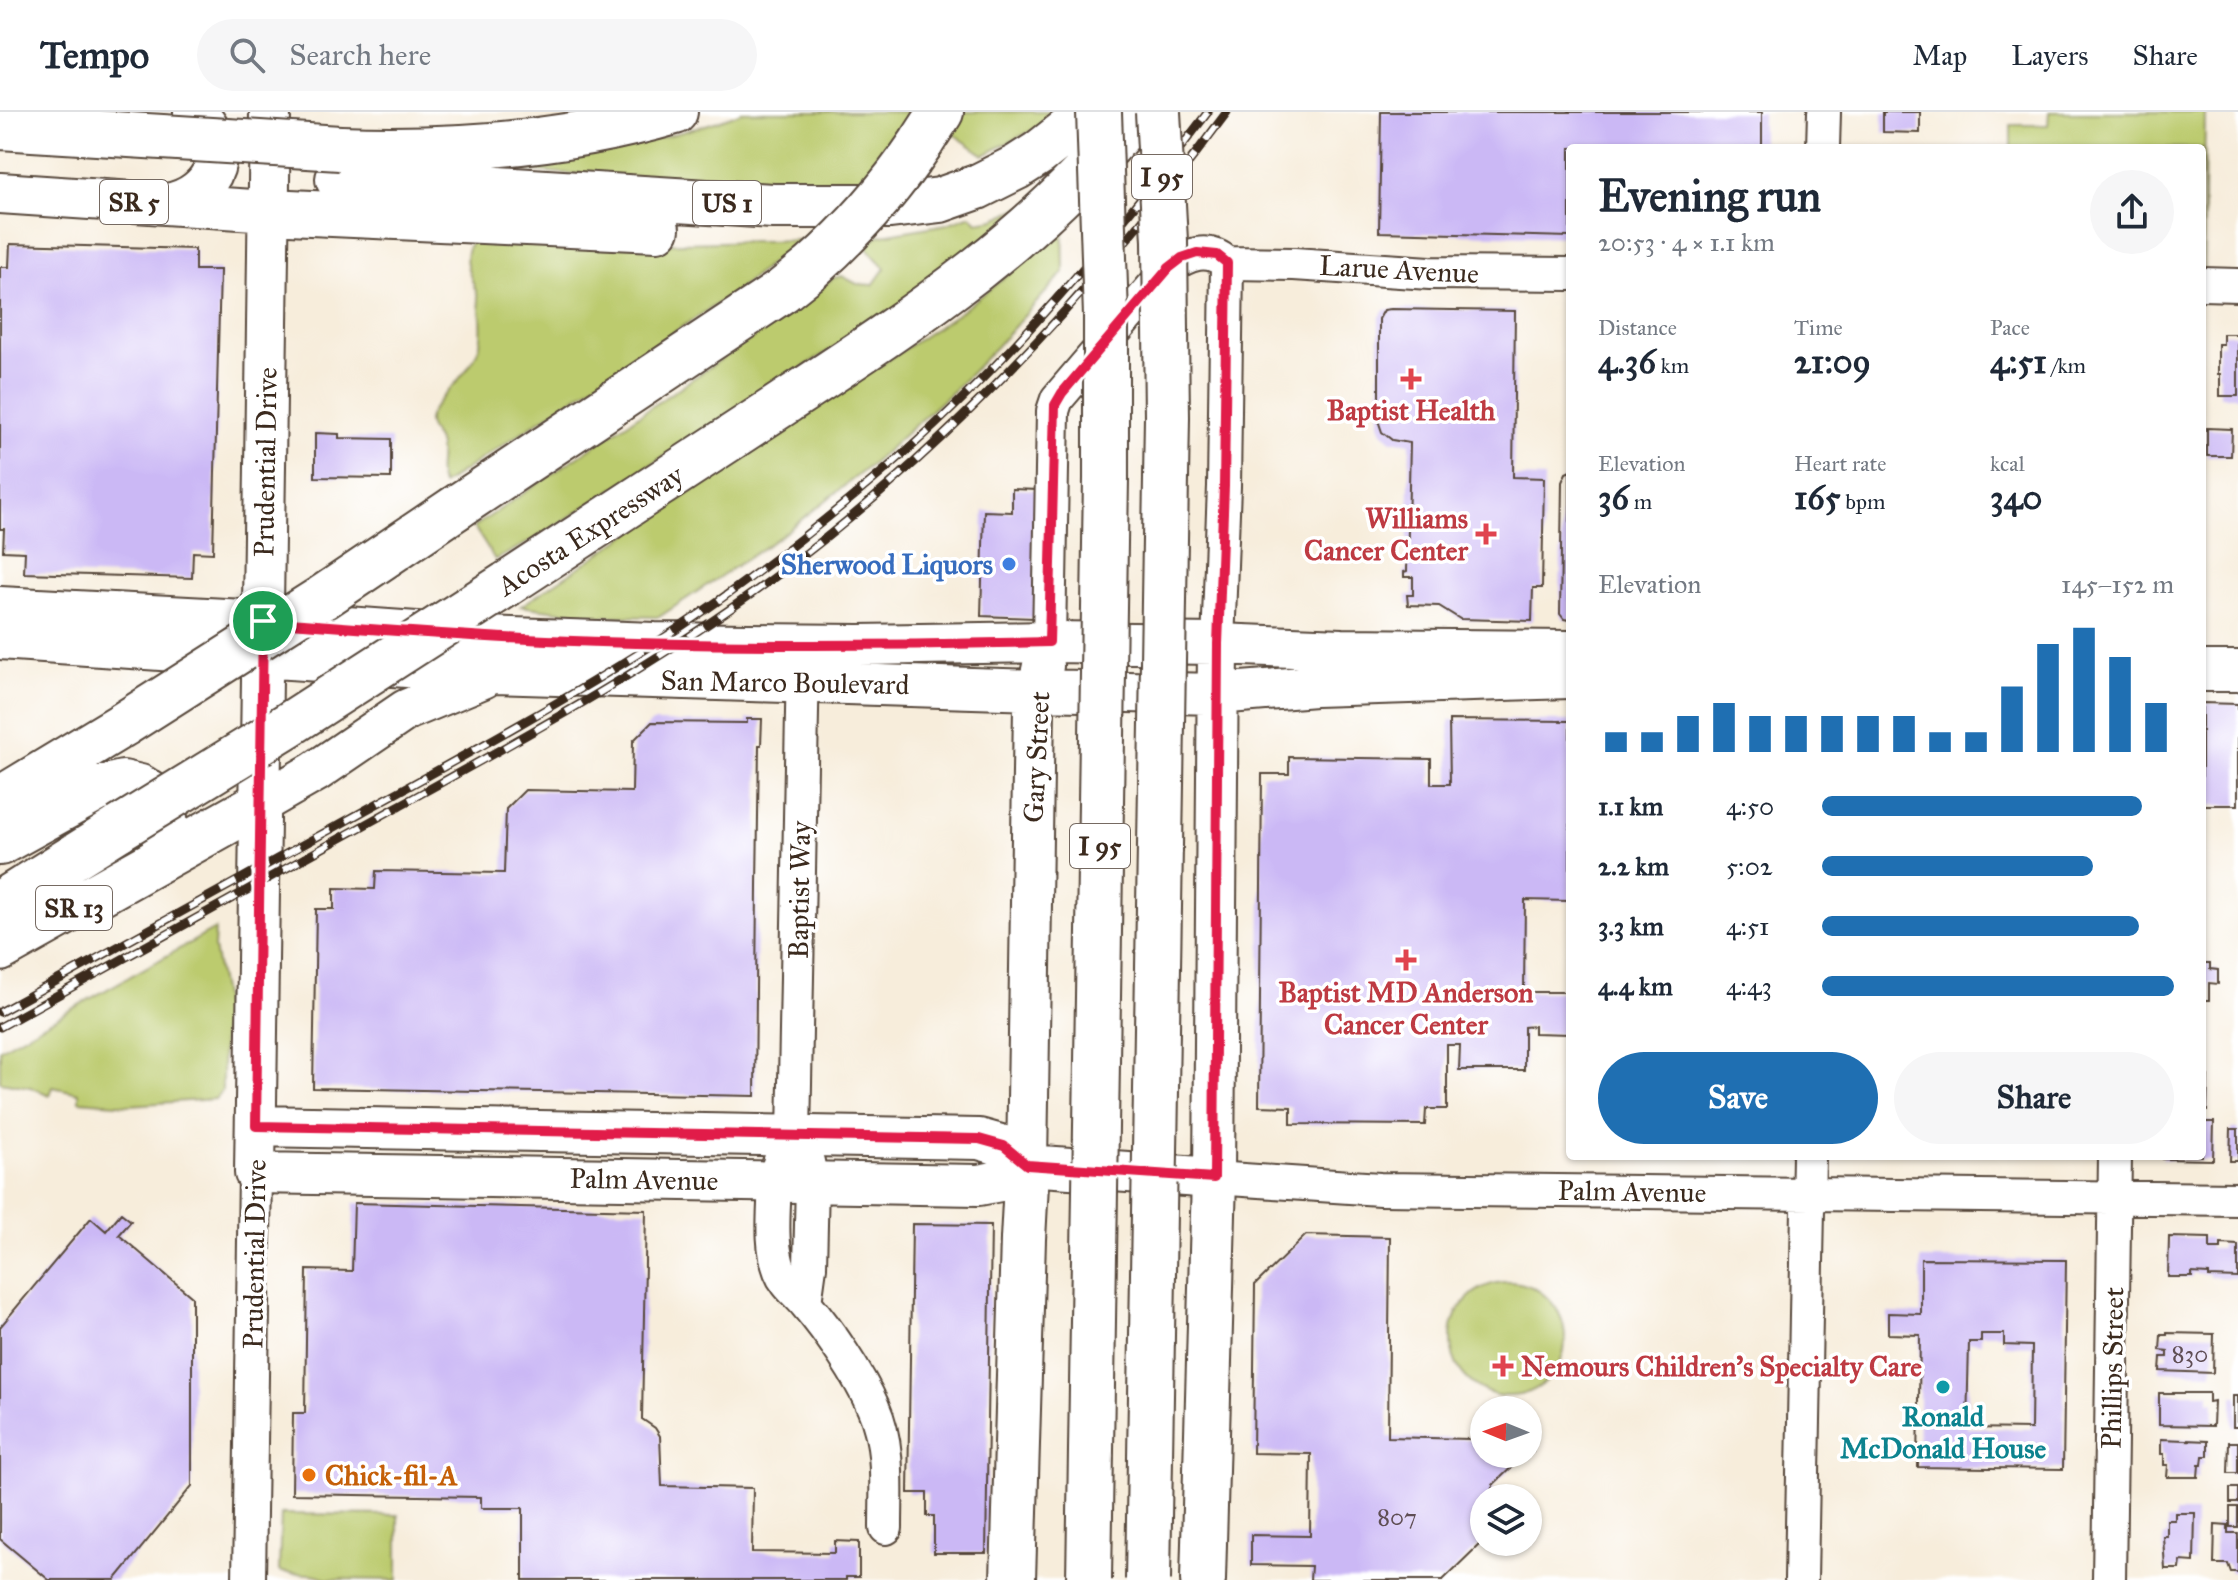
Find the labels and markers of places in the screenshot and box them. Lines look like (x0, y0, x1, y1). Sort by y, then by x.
marker: Baptist Health (1400, 368, 1422, 390)
place label: Baptist Health (1327, 393, 1496, 428)
place label: Williams Cancer Center (1304, 501, 1468, 568)
marker: Williams Cancer Center (1475, 523, 1497, 545)
place label: Sherwood Liquors (781, 547, 993, 582)
marker: Sherwood Liquors (1000, 555, 1018, 573)
pin (229, 587, 297, 655)
marker: Baptist MD Anderson Cancer Center (1395, 949, 1417, 971)
place label: Baptist MD Anderson Cancer Center (1278, 975, 1534, 1042)
place label: Nemours Children's Specialty Care (1521, 1349, 1922, 1384)
marker: Nemours Children's Specialty Care (1492, 1355, 1514, 1377)
marker: Ronald McDonald House (1934, 1378, 1952, 1396)
place label: Ronald McDonald House (1840, 1399, 2046, 1466)
place label: Chick-fil-A (325, 1458, 459, 1493)
marker: Chick-fil-A (300, 1466, 318, 1484)

